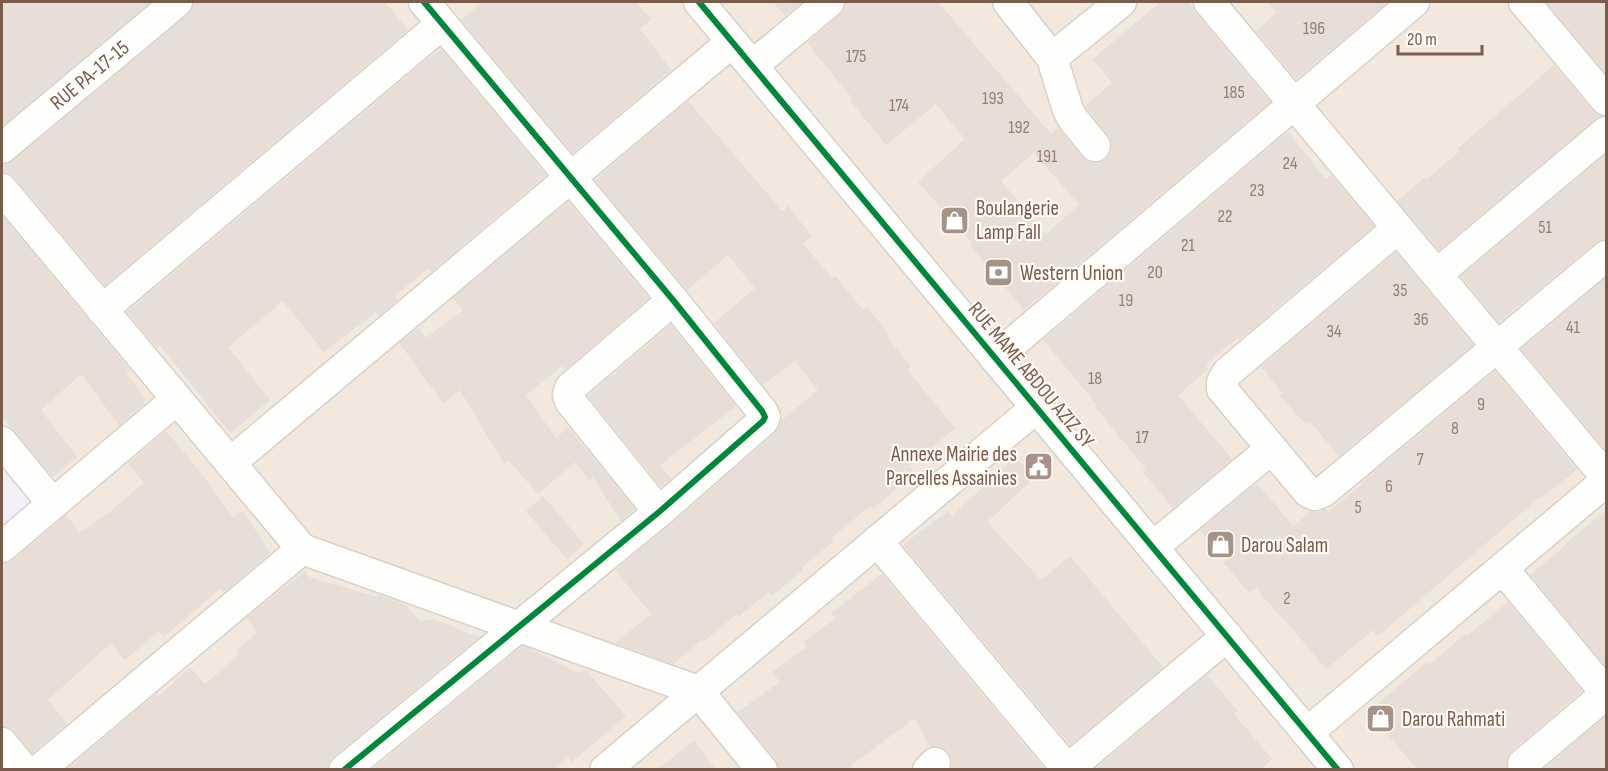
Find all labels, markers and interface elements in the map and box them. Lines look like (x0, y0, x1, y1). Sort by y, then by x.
house number: 196 (1303, 18, 1325, 39)
scale bar (1398, 18, 1482, 56)
text: 20 m (1407, 29, 1437, 50)
street label: RUE PA-17-15 (45, 35, 134, 115)
house number: 175 (846, 46, 866, 67)
house number: 185 (1223, 82, 1245, 103)
house number: 193 (982, 88, 1004, 109)
house number: 174 (889, 95, 909, 116)
house number: 192 (1008, 117, 1030, 138)
house number: 191 (1037, 146, 1058, 167)
house number: 24 (1283, 153, 1298, 174)
house number: 23 (1250, 180, 1265, 201)
place label: Boulangerie Lamp Fall (976, 196, 1059, 245)
shop icon: Boulangerie Lamp Fall (939, 204, 971, 236)
house number: 22 (1218, 206, 1232, 227)
house number: 51 (1538, 217, 1552, 238)
house number: 21 (1181, 235, 1196, 256)
bank icon: Western Union (983, 257, 1015, 289)
place label: Western Union (1020, 261, 1123, 286)
house number: 20 (1147, 262, 1163, 283)
house number: 35 (1393, 280, 1407, 301)
house number: 19 (1119, 290, 1133, 311)
street label: RUE MAME ABDOU AZIZ SY (963, 297, 1099, 453)
house number: 36 (1413, 309, 1429, 330)
house number: 41 (1566, 317, 1581, 338)
house number: 34 (1326, 321, 1342, 342)
house number: 18 (1088, 368, 1102, 389)
house number: 9 (1477, 394, 1485, 415)
house number: 8 (1451, 418, 1459, 439)
house number: 17 (1135, 427, 1150, 448)
place label: Annexe Mairie des Parcelles Assainies (886, 442, 1017, 491)
house number: 7 (1416, 449, 1424, 470)
public building icon: Annexe Mairie des Parcelles Assainies (1022, 450, 1054, 482)
house number: 6 (1385, 476, 1393, 497)
house number: 5 (1354, 497, 1362, 518)
shop icon: Darou Salam (1204, 529, 1236, 561)
place label: Darou Salam (1241, 533, 1328, 558)
house number: 2 (1283, 588, 1291, 609)
shop icon: Darou Rahmati (1365, 703, 1397, 735)
place label: Darou Rahmati (1402, 707, 1505, 732)

